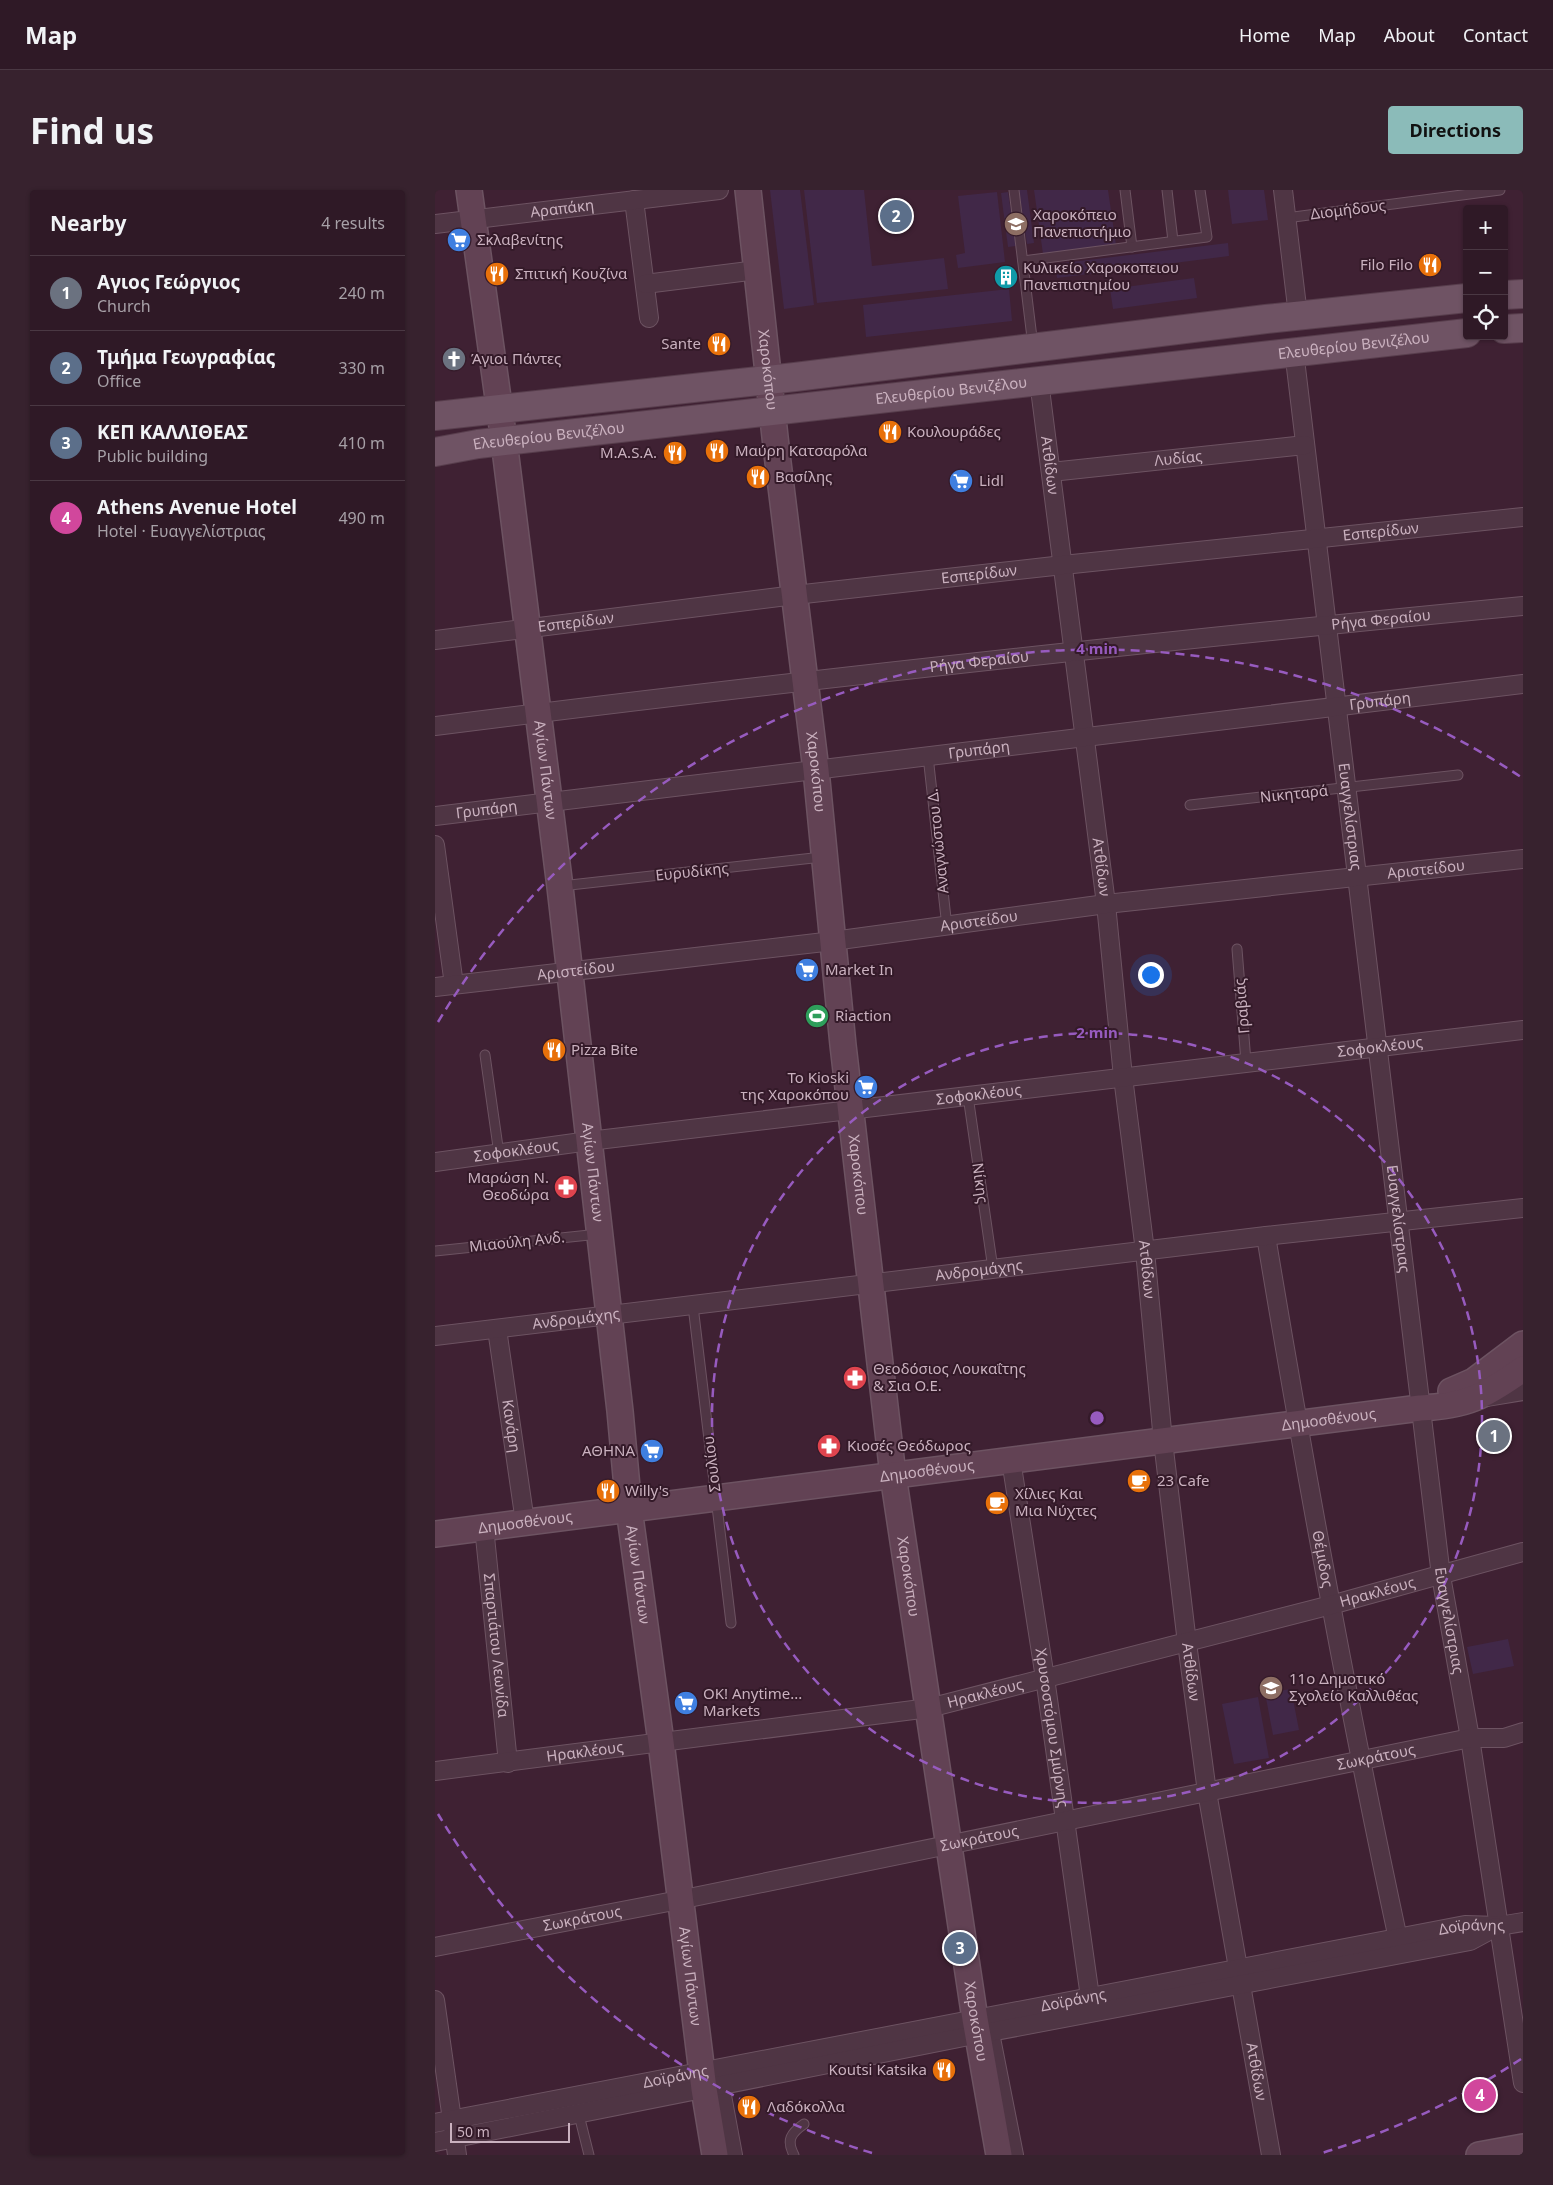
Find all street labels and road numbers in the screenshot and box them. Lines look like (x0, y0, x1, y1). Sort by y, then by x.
street label: Αραπάκη (529, 194, 595, 222)
street label: Διομήδους (1309, 194, 1387, 224)
street label: Ελευθερίου Βενιζέλου (1277, 326, 1431, 363)
street label: Χαροκόπου (754, 329, 783, 411)
street label: Ελευθερίου Βενιζέλου (874, 371, 1028, 408)
street label: Ελευθερίου Βενιζέλου (471, 417, 626, 454)
street label: Ατθίδων (1037, 435, 1064, 496)
street label: Λυδίας (1153, 445, 1203, 470)
street label: Εσπερίδων (1342, 517, 1420, 545)
street label: Εσπερίδων (940, 559, 1018, 588)
street label: Ρήγα Φεραίου (1330, 604, 1432, 634)
street label: Εσπερίδων (537, 607, 615, 636)
street label: Ρήγα Φεραίου (928, 645, 1030, 676)
street label: Γρυπάρη (1348, 687, 1412, 714)
street label: Αγίων Πάντων (530, 719, 562, 821)
street label: Χαροκόπου (802, 730, 831, 813)
street label: Γρυπάρη (947, 735, 1011, 763)
street label: Ευαγγελίστριας (1334, 762, 1367, 872)
street label: Νικηταρά (1259, 779, 1330, 807)
street label: Αναγνώστου Δ. (922, 788, 952, 895)
street label: Γρυπάρη (455, 795, 518, 822)
street label: Ατθίδων (1089, 836, 1116, 898)
street label: Αριστείδου (1386, 854, 1466, 883)
street label: Ευρυδίκης (654, 857, 729, 885)
street label: Αριστείδου (939, 905, 1019, 935)
street label: Αριστείδου (536, 955, 616, 984)
street label: Γραβιάς (1229, 978, 1253, 1035)
street label: Σοφοκλέους (1336, 1031, 1424, 1061)
street label: Σοφοκλέους (935, 1079, 1022, 1109)
street label: Αγίων Πάντων (578, 1121, 609, 1223)
street label: Χαροκόπου (844, 1133, 874, 1216)
street label: Σοφοκλέους (472, 1134, 560, 1166)
street label: Νίκης (968, 1161, 994, 1204)
street label: Ευαγγελίστριας (1383, 1164, 1416, 1274)
street label: Μιαούλη Ανδ. (468, 1226, 566, 1256)
street label: Ατθίδων (1135, 1239, 1160, 1300)
street label: Ανδρομάχης (934, 1254, 1024, 1285)
street label: Ανδρομάχης (531, 1303, 621, 1333)
street label: Κανάρη (498, 1398, 526, 1454)
street label: Δημοσθένους (1280, 1403, 1377, 1435)
street label: Σουλίου (698, 1435, 724, 1493)
street label: Δημοσθένους (878, 1454, 975, 1486)
street label: Δημοσθένους (477, 1506, 574, 1537)
street label: Αγίων Πάντων (622, 1524, 656, 1626)
street label: Θέμιδος (1308, 1529, 1339, 1589)
street label: Χαροκόπου (893, 1535, 925, 1618)
street label: Ευαγγελίστριας (1431, 1566, 1469, 1675)
street label: Ηρακλέους (1337, 1571, 1417, 1611)
street label: Σπαρτιάτου Λεωνίδα (480, 1572, 514, 1719)
street label: Ατθίδων (1178, 1641, 1206, 1703)
street label: Χρυσοστόμου Σμύρνης (1031, 1646, 1074, 1809)
street label: Ηρακλέους (945, 1673, 1025, 1712)
street label: Ηρακλέους (545, 1736, 624, 1766)
street label: Σωκράτους (1335, 1739, 1417, 1774)
street label: Σωκράτους (938, 1820, 1020, 1855)
street label: Σωκράτους (541, 1900, 623, 1935)
street label: Δοϊράνης (1436, 1914, 1506, 1939)
street label: Αγίων Πάντων (675, 1925, 707, 2027)
street label: Χαροκόπου (960, 1980, 993, 2063)
street label: Δοϊράνης (1039, 1983, 1107, 2015)
street label: Ατθίδων (1242, 2041, 1272, 2102)
street label: Δοϊράνης (641, 2060, 710, 2092)

